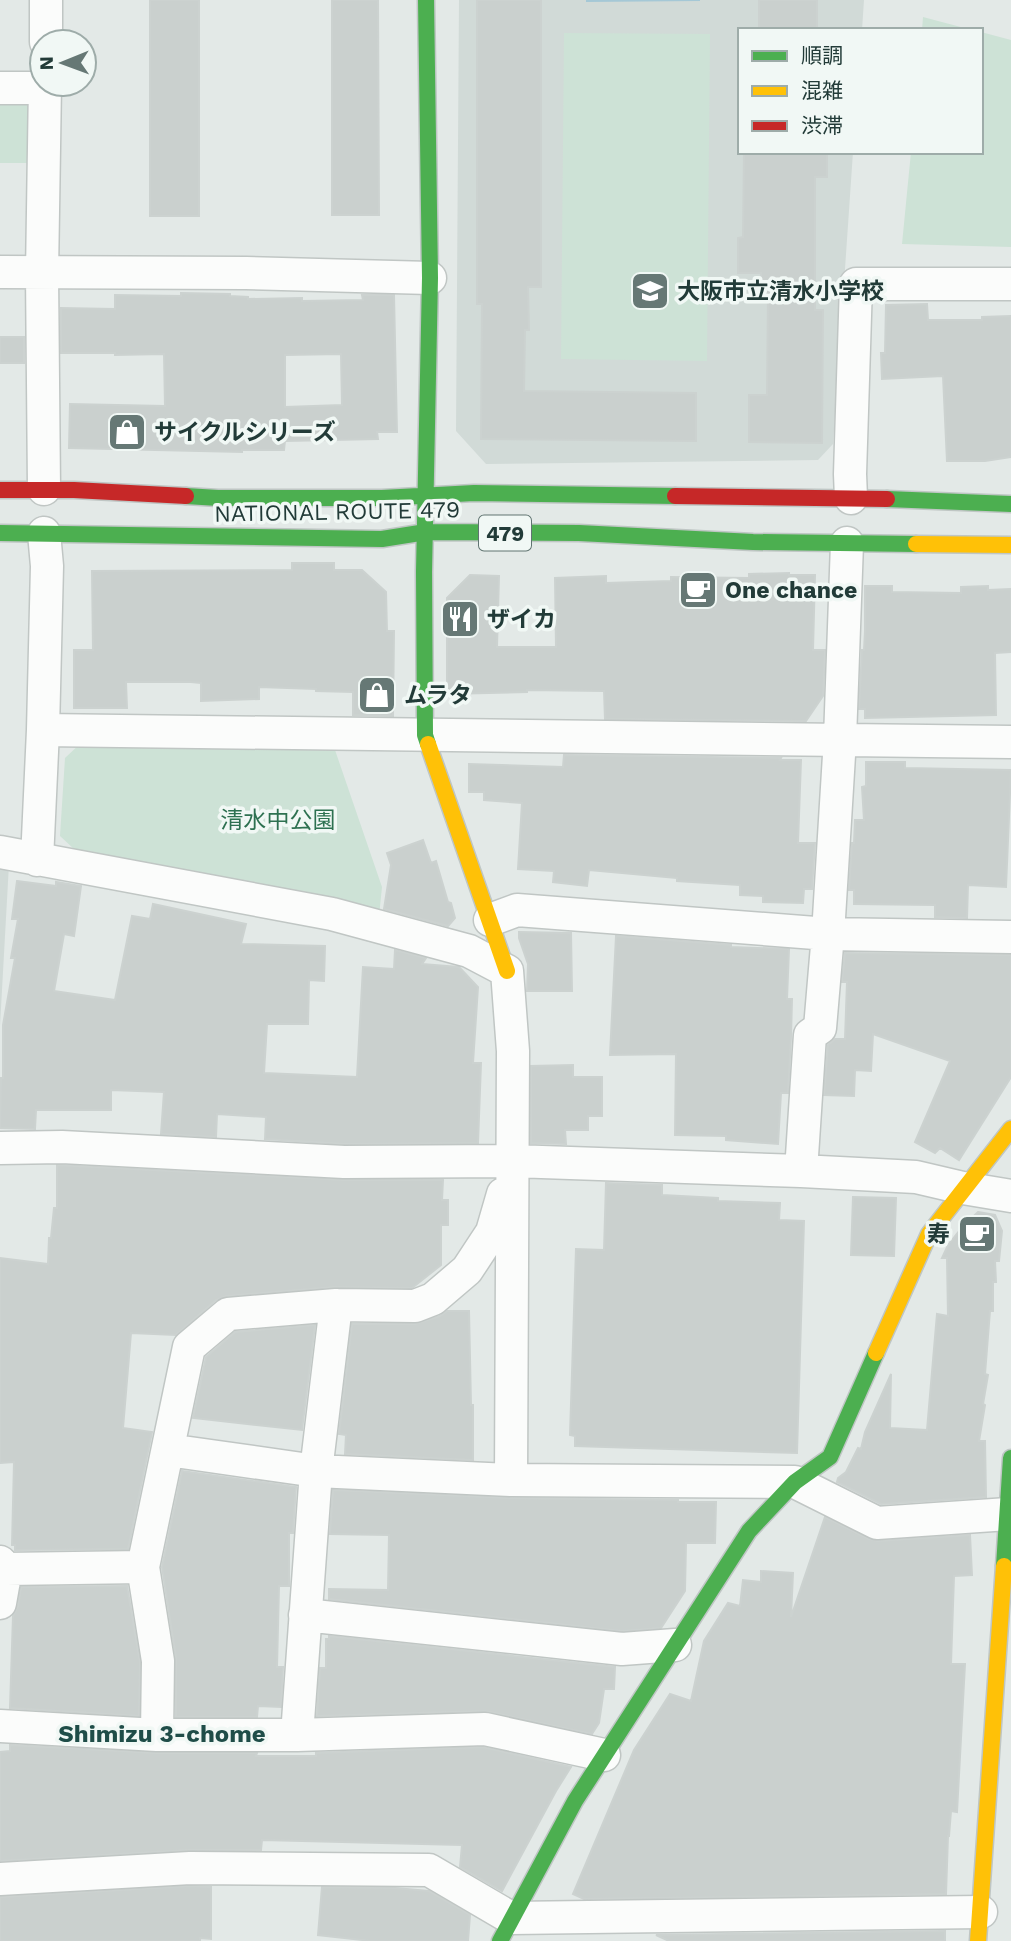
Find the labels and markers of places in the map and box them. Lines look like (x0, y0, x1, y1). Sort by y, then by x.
school or university icon: 大阪市立清水小学校 (629, 270, 671, 312)
place label: 大阪市立清水小学校 (677, 278, 884, 305)
shop icon: サイクルシリーズ (106, 411, 148, 453)
place label: サイクルシリーズ (154, 419, 336, 446)
cafe icon: One chance (677, 569, 719, 611)
place label: One chance (725, 577, 857, 604)
restaurant icon: ザイカ (439, 598, 481, 640)
place label: ザイカ (487, 606, 556, 633)
shop icon: ムラタ (356, 674, 398, 716)
place label: ムラタ (404, 682, 472, 709)
cafe icon: 寿 (956, 1213, 998, 1255)
place label: 寿 (927, 1221, 950, 1248)

